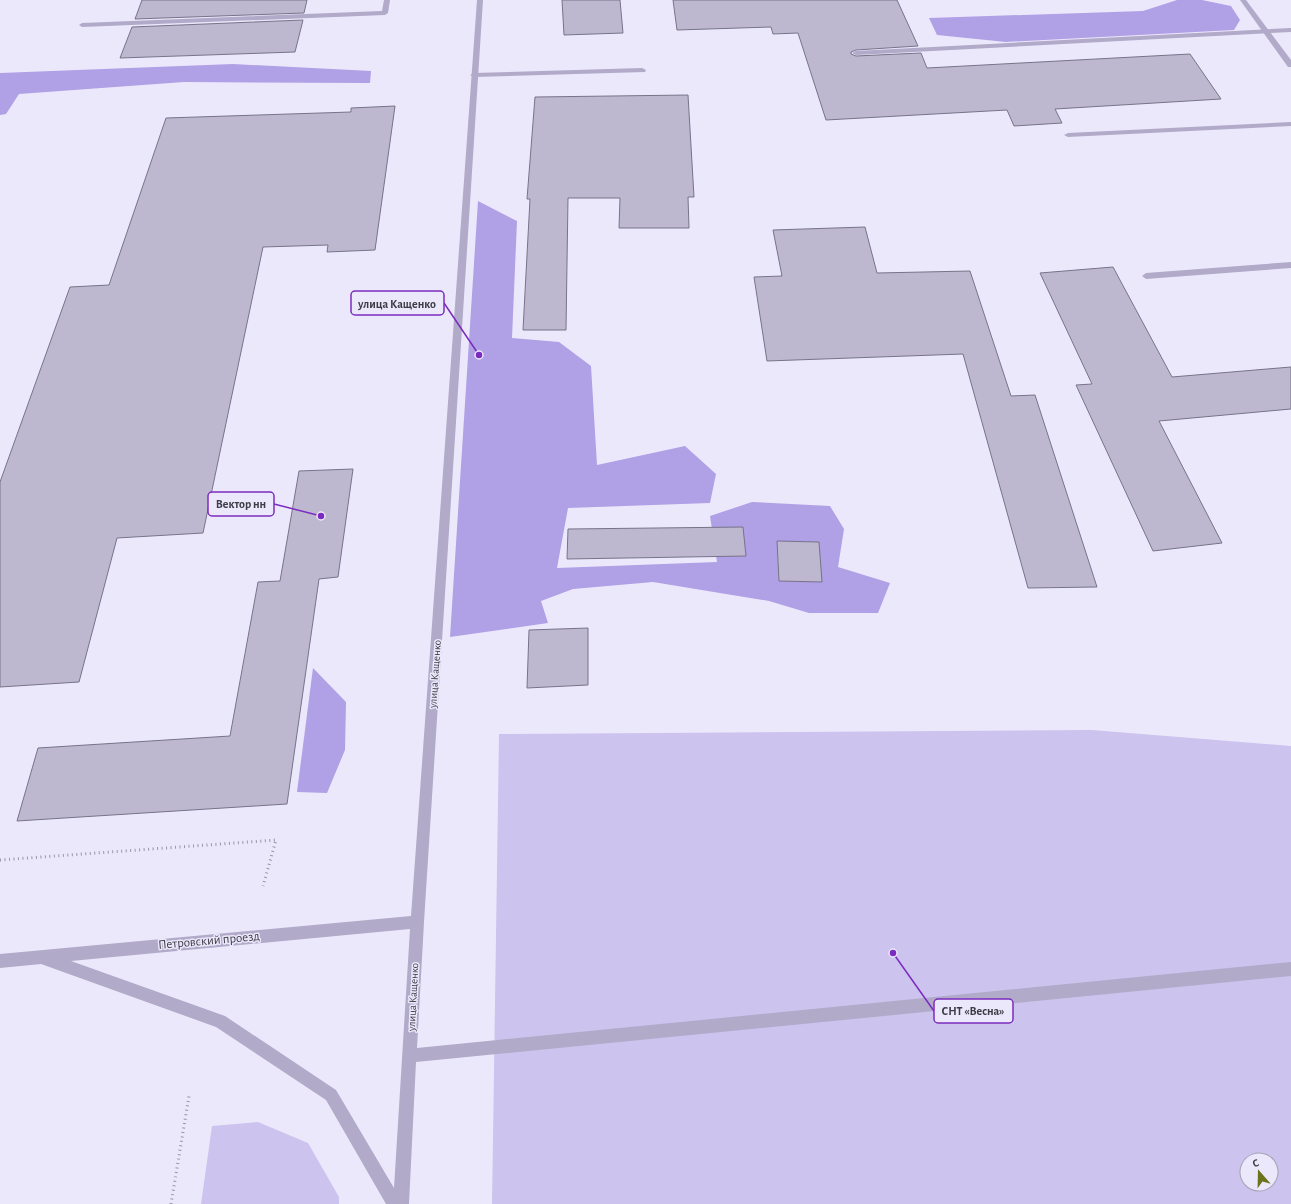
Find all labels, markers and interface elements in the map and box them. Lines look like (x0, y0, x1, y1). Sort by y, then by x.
callout: улица Кащенко (351, 291, 444, 315)
text: улица Кащенко (357, 298, 436, 311)
callout: Вектор нн (208, 492, 274, 516)
text: Вектор нн (216, 498, 266, 510)
street label: улица Кащенко (427, 640, 443, 709)
street label: Петровский проезд (158, 930, 261, 952)
street label: улица Кащенко (406, 963, 420, 1032)
callout: СНТ «Весна» (934, 999, 1013, 1023)
text: СНТ «Весна» (942, 1005, 1004, 1017)
north arrow (1239, 1152, 1279, 1192)
text: С (1251, 1157, 1260, 1169)

